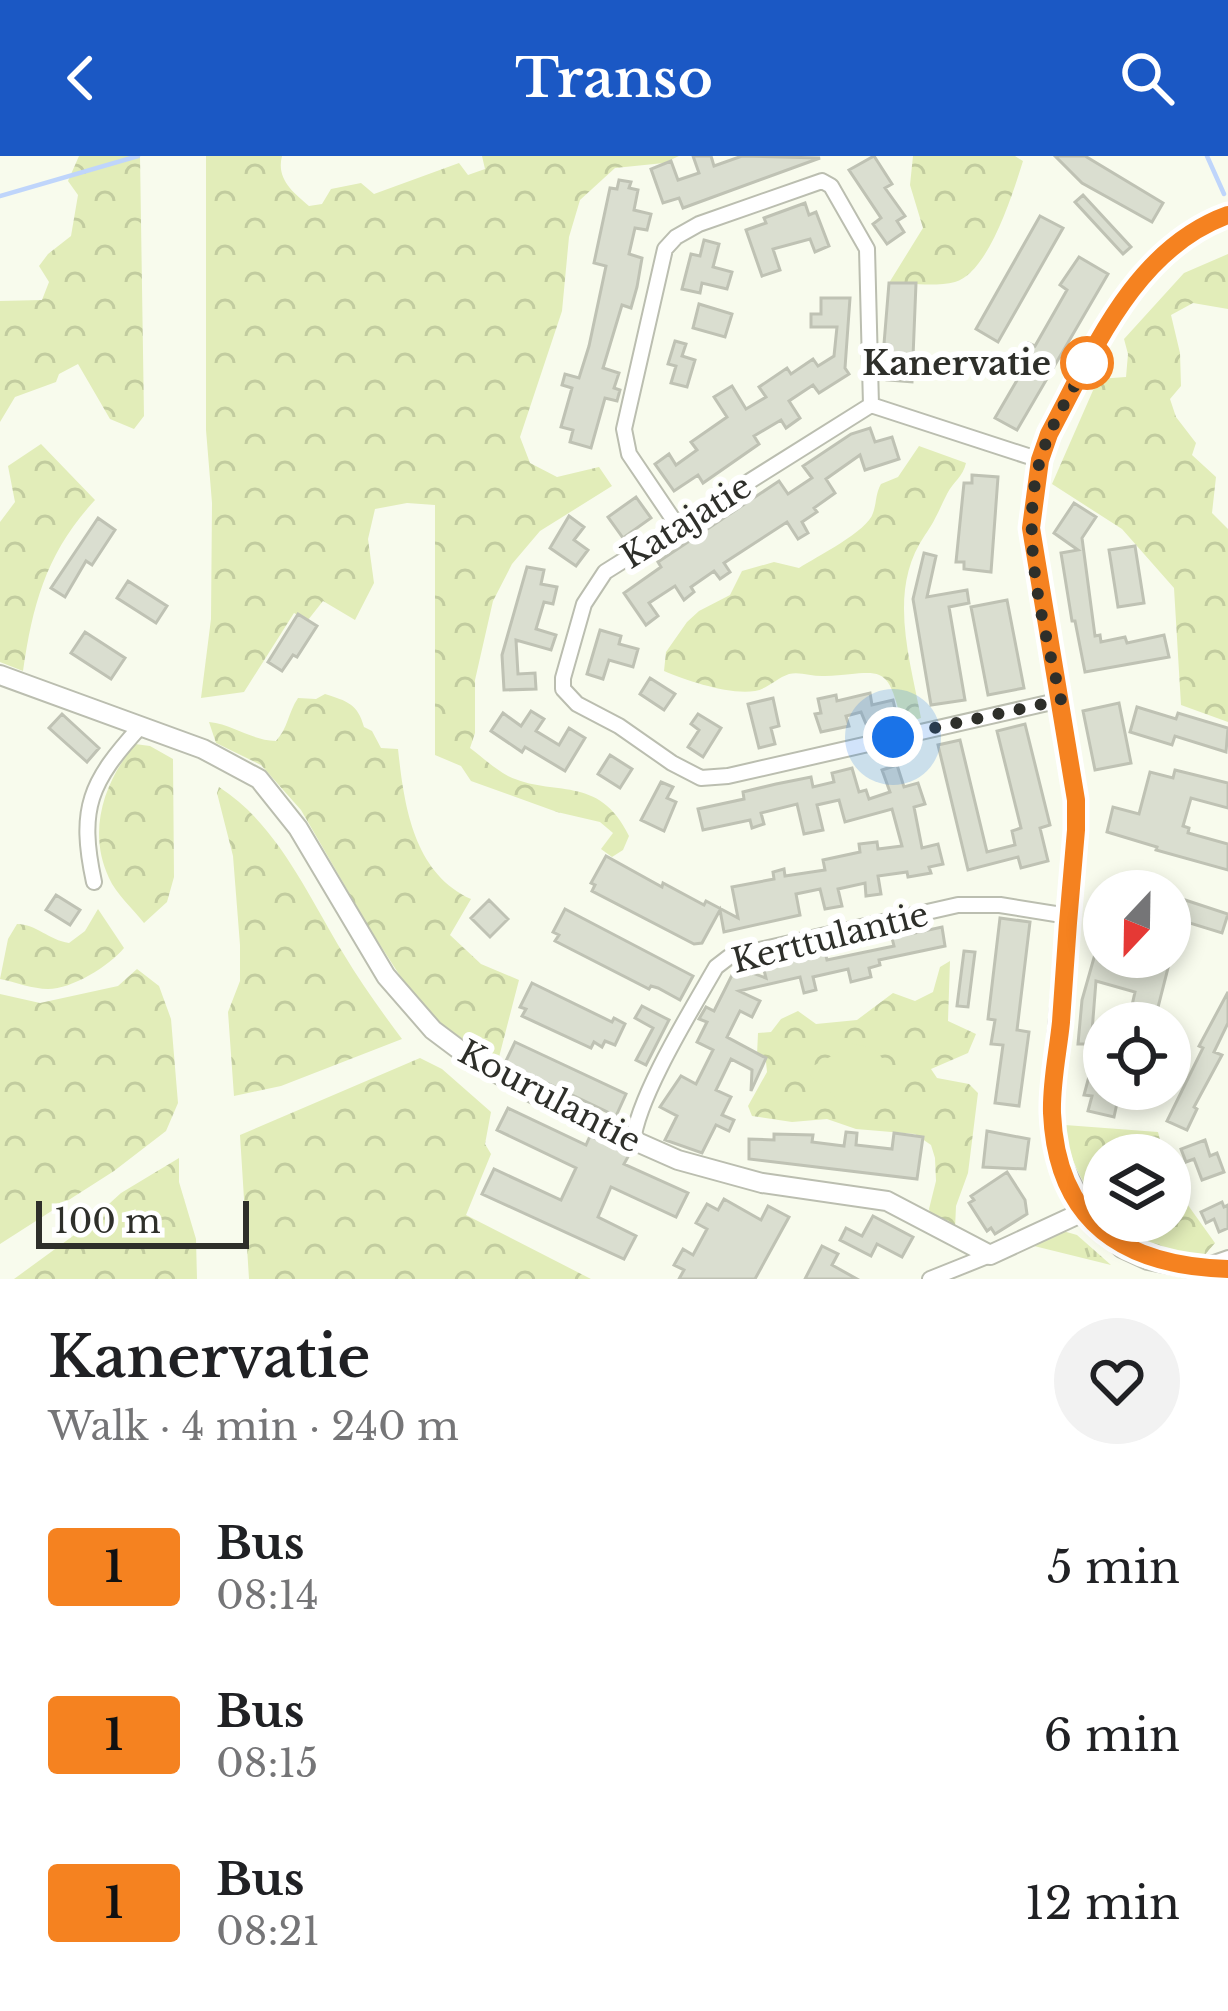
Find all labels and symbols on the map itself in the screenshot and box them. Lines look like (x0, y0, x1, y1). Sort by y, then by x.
marker: Kanervatie (1062, 338, 1112, 388)
place label: Kanervatie (862, 343, 1051, 384)
street label: Katajatie (614, 465, 759, 577)
your location (863, 707, 923, 767)
north arrow (1083, 870, 1191, 978)
street label: Kerttulantie (728, 893, 933, 982)
street label: Kourulantie (452, 1031, 648, 1162)
scale bar (36, 1195, 249, 1248)

